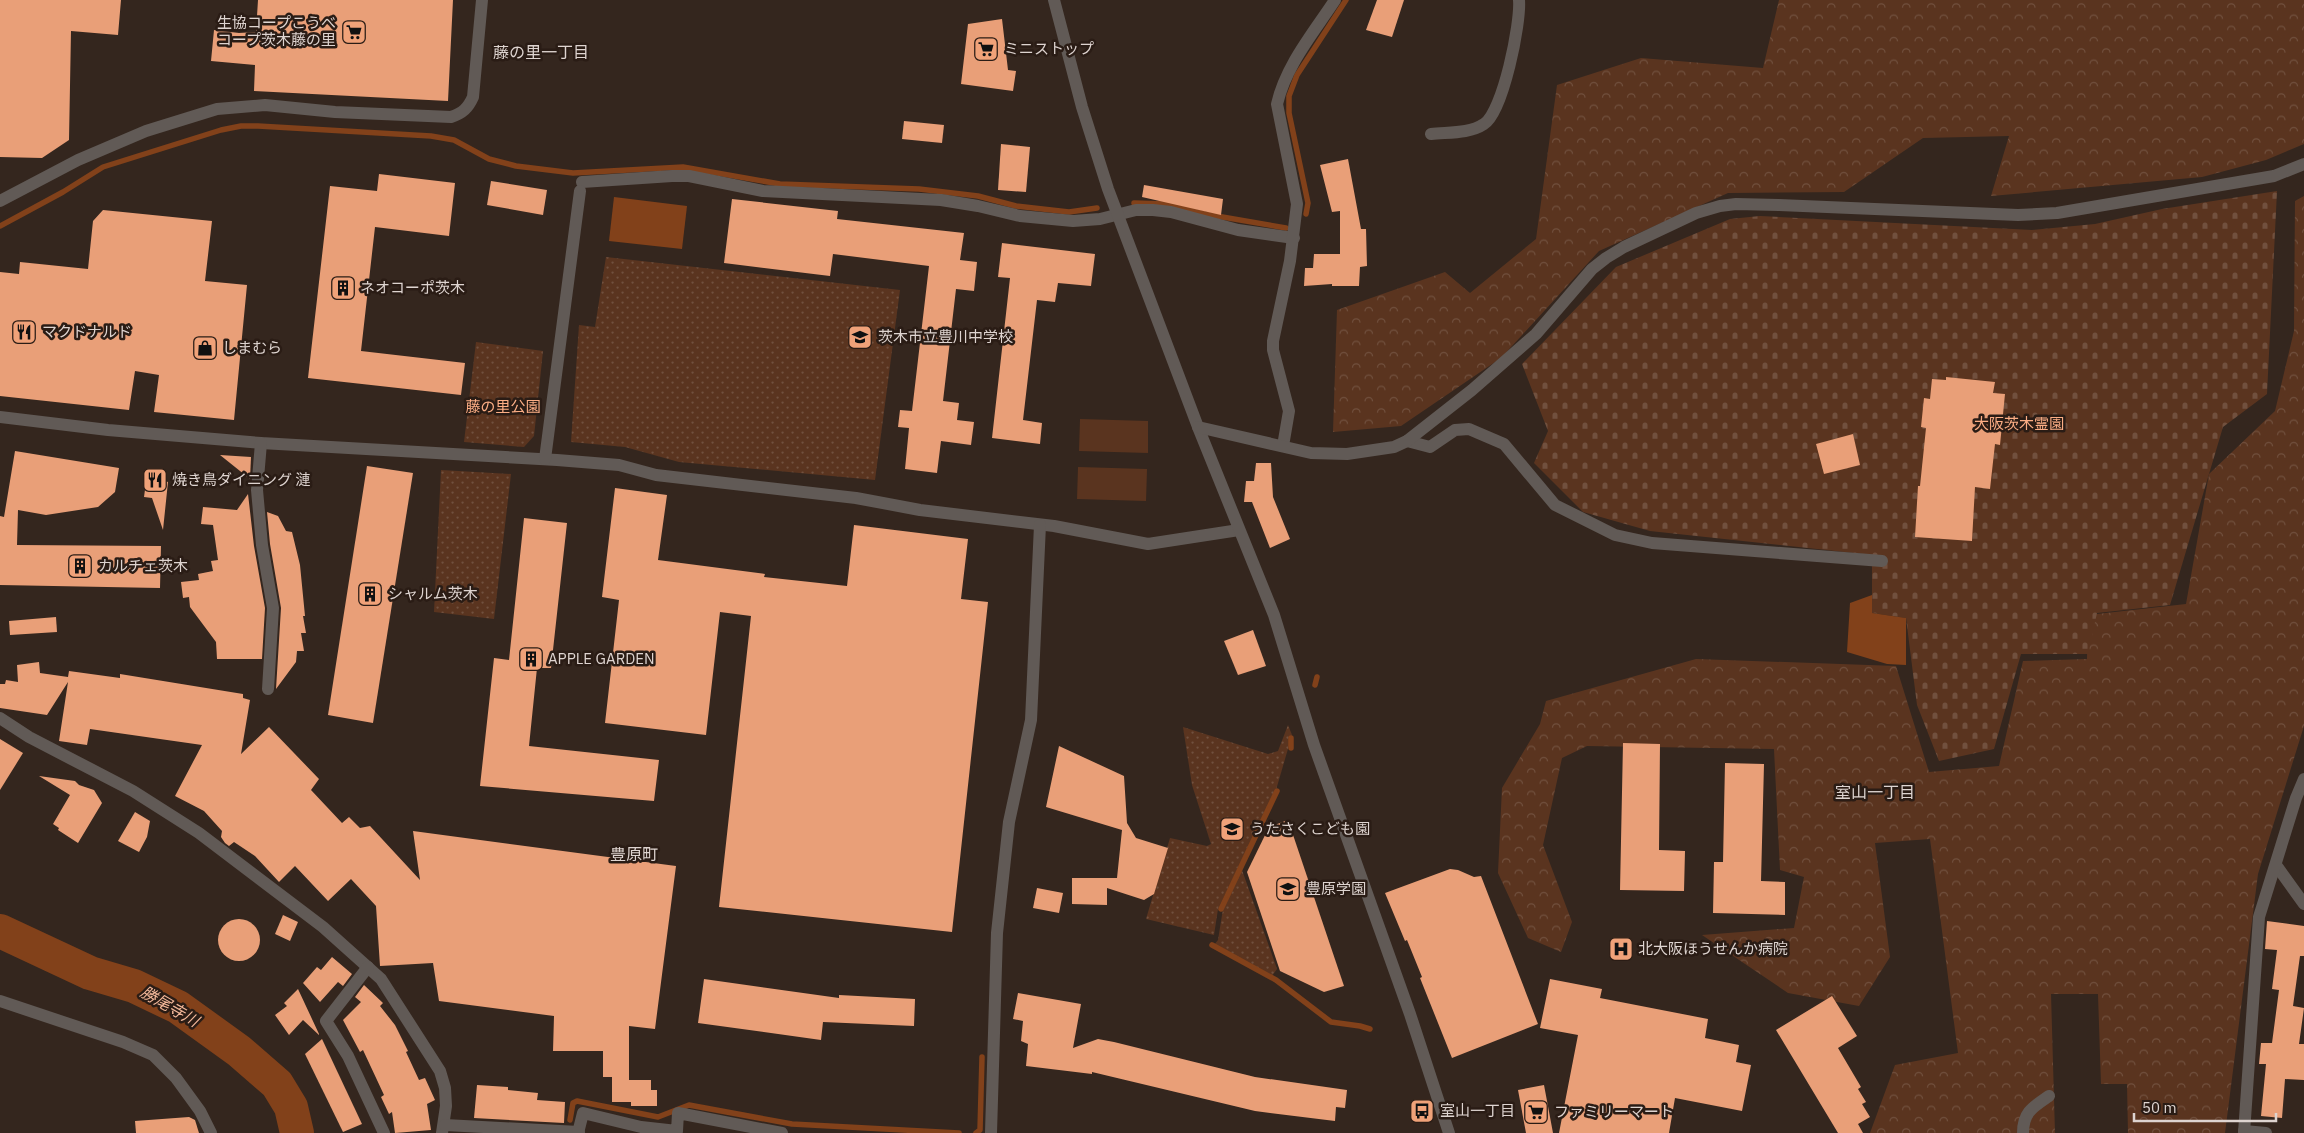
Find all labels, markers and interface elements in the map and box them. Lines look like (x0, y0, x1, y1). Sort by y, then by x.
place label: 生協コープこうべ コープ茨木藤の里 (217, 13, 336, 49)
supermarket icon: 生協コープこうべ コープ茨木藤の里 (341, 19, 367, 45)
supermarket icon: ミニストップ (973, 36, 999, 62)
place label: ミニストップ (1004, 39, 1094, 58)
district label: 藤の里一丁目 (493, 42, 589, 62)
building icon: ネオコーポ茨木 (330, 275, 356, 301)
place label: ネオコーポ茨木 (360, 278, 465, 297)
restaurant icon: マクドナルド (11, 319, 37, 345)
place label: マクドナルド (42, 322, 132, 341)
school or university icon: 茨木市立豊川中学校 (847, 324, 873, 350)
place label: 茨木市立豊川中学校 (878, 327, 1013, 346)
shop icon: しまむら (192, 335, 218, 361)
place label: しまむら (222, 338, 282, 357)
park label: 藤の里公園 (465, 397, 541, 416)
park label: 大阪茨木霊園 (1974, 414, 2064, 433)
restaurant icon: 焼き鳥ダイニング 漣 (142, 467, 168, 493)
place label: 焼き鳥ダイニング 漣 (172, 470, 311, 489)
building icon: カルチェ茨木 (67, 553, 93, 579)
place label: カルチェ茨木 (98, 556, 188, 575)
building icon: シャルム茨木 (357, 581, 383, 607)
place label: シャルム茨木 (388, 584, 478, 603)
building icon: APPLE GARDEN (518, 646, 544, 672)
place label: APPLE GARDEN (548, 649, 655, 668)
district label: 室山一丁目 (1835, 782, 1915, 802)
school or university icon: うたさくこども園 (1219, 816, 1245, 842)
place label: うたさくこども園 (1250, 819, 1370, 838)
district label: 豊原町 (610, 844, 658, 864)
school or university icon: 豊原学園 (1275, 876, 1301, 902)
place label: 豊原学園 (1306, 879, 1366, 898)
hospital icon: 北大阪ほうせんか病院 (1608, 936, 1634, 962)
place label: 北大阪ほうせんか病院 (1638, 939, 1788, 958)
water label: 勝尾寺川 (137, 981, 204, 1032)
scale bar (2134, 1090, 2276, 1122)
bus stop icon: 室山一丁目 (1409, 1098, 1435, 1124)
text: 50 m (2142, 1098, 2177, 1117)
supermarket icon: ファミリーマート (1523, 1099, 1549, 1125)
place label: 室山一丁目 (1440, 1101, 1515, 1120)
place label: ファミリーマート (1554, 1102, 1674, 1121)

